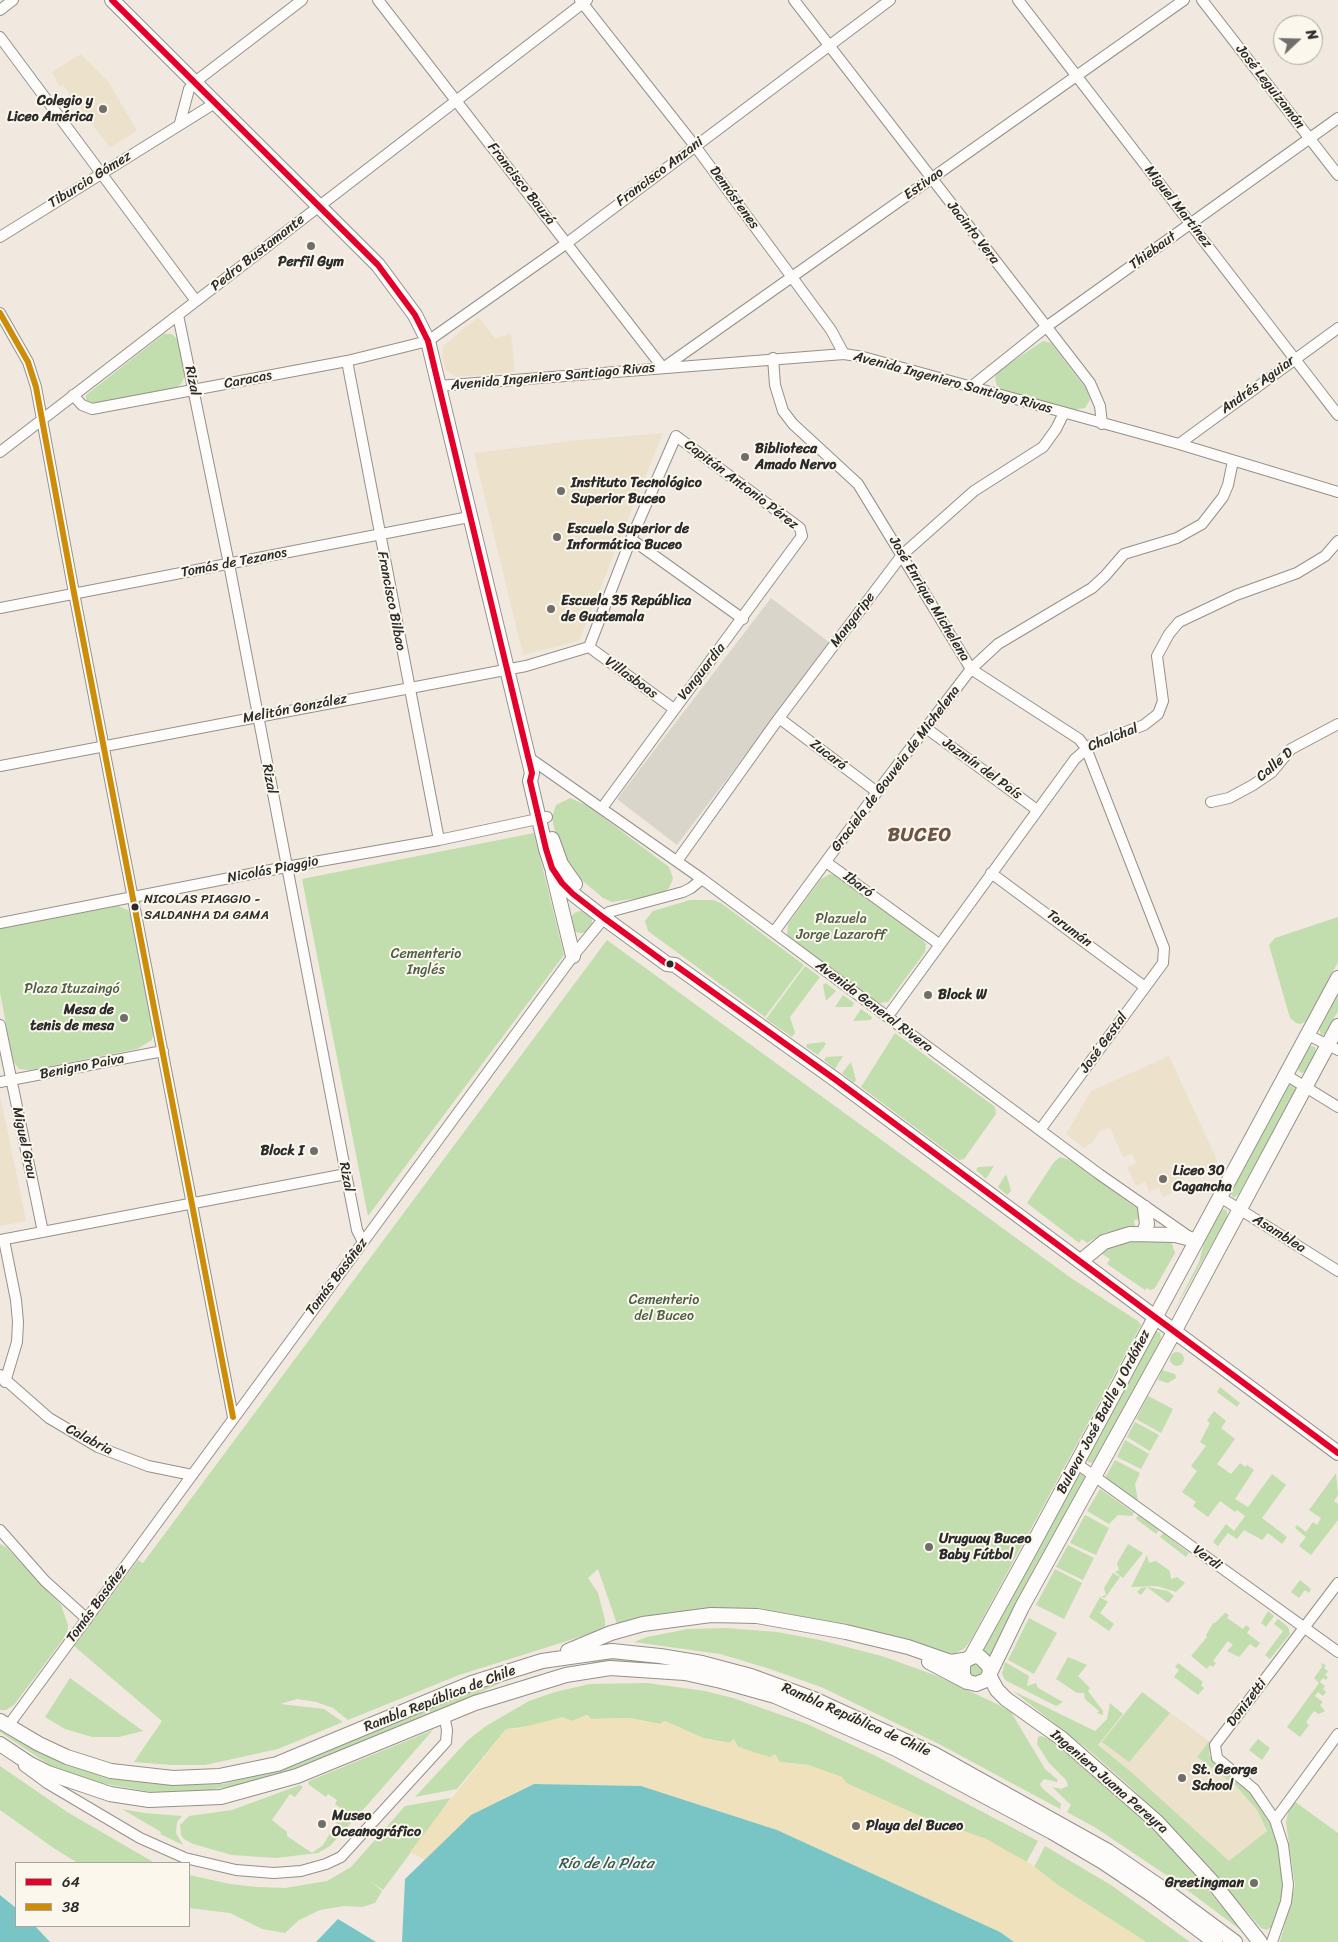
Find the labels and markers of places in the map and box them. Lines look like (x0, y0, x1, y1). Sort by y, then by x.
place label: Colegio y Liceo América (7, 93, 93, 125)
marker: Colegio y Liceo América (97, 103, 109, 115)
marker: Perfil Gym (305, 240, 317, 252)
place label: Perfil Gym (278, 254, 344, 270)
place label: Biblioteca Amado Nervo (755, 441, 836, 474)
marker: Biblioteca Amado Nervo (739, 451, 751, 463)
place label: Instituto Tecnológico Superior Buceo (571, 475, 702, 508)
marker: Instituto Tecnológico Superior Buceo (555, 485, 567, 497)
place label: Escuela Superior de Informática Buceo (567, 521, 689, 554)
marker: Escuela Superior de Informática Buceo (551, 531, 563, 543)
place label: Escuela 35 República de Guatemala (561, 593, 691, 626)
marker: Escuela 35 República de Guatemala (545, 603, 557, 615)
place label: NICOLAS PIAGGIO - SALDANHA DA GAMA (144, 892, 269, 923)
marker: NICOLAS PIAGGIO - SALDANHA DA GAMA (130, 902, 140, 912)
unlabelled marker (665, 959, 675, 969)
place label: Block W (938, 987, 987, 1003)
marker: Block W (922, 989, 934, 1001)
place label: Mesa de tenis de mesa (30, 1002, 114, 1034)
marker: Mesa de tenis de mesa (118, 1012, 130, 1024)
place label: Block I (260, 1143, 304, 1159)
marker: Block I (308, 1145, 320, 1157)
place label: Liceo 30 Cagancha (1173, 1163, 1232, 1196)
marker: Liceo 30 Cagancha (1157, 1173, 1169, 1185)
place label: Uruguay Buceo Baby Fútbol (939, 1531, 1031, 1564)
marker: Uruguay Buceo Baby Fútbol (923, 1541, 935, 1553)
place label: St. George School (1192, 1762, 1257, 1794)
marker: St. George School (1176, 1772, 1188, 1784)
place label: Museo Oceanográfico (332, 1808, 421, 1840)
marker: Museo Oceanográfico (316, 1818, 328, 1830)
place label: Playa del Buceo (866, 1818, 963, 1834)
marker: Playa del Buceo (850, 1820, 862, 1832)
place label: Greetingman (1165, 1875, 1244, 1891)
marker: Greetingman (1248, 1877, 1260, 1889)

